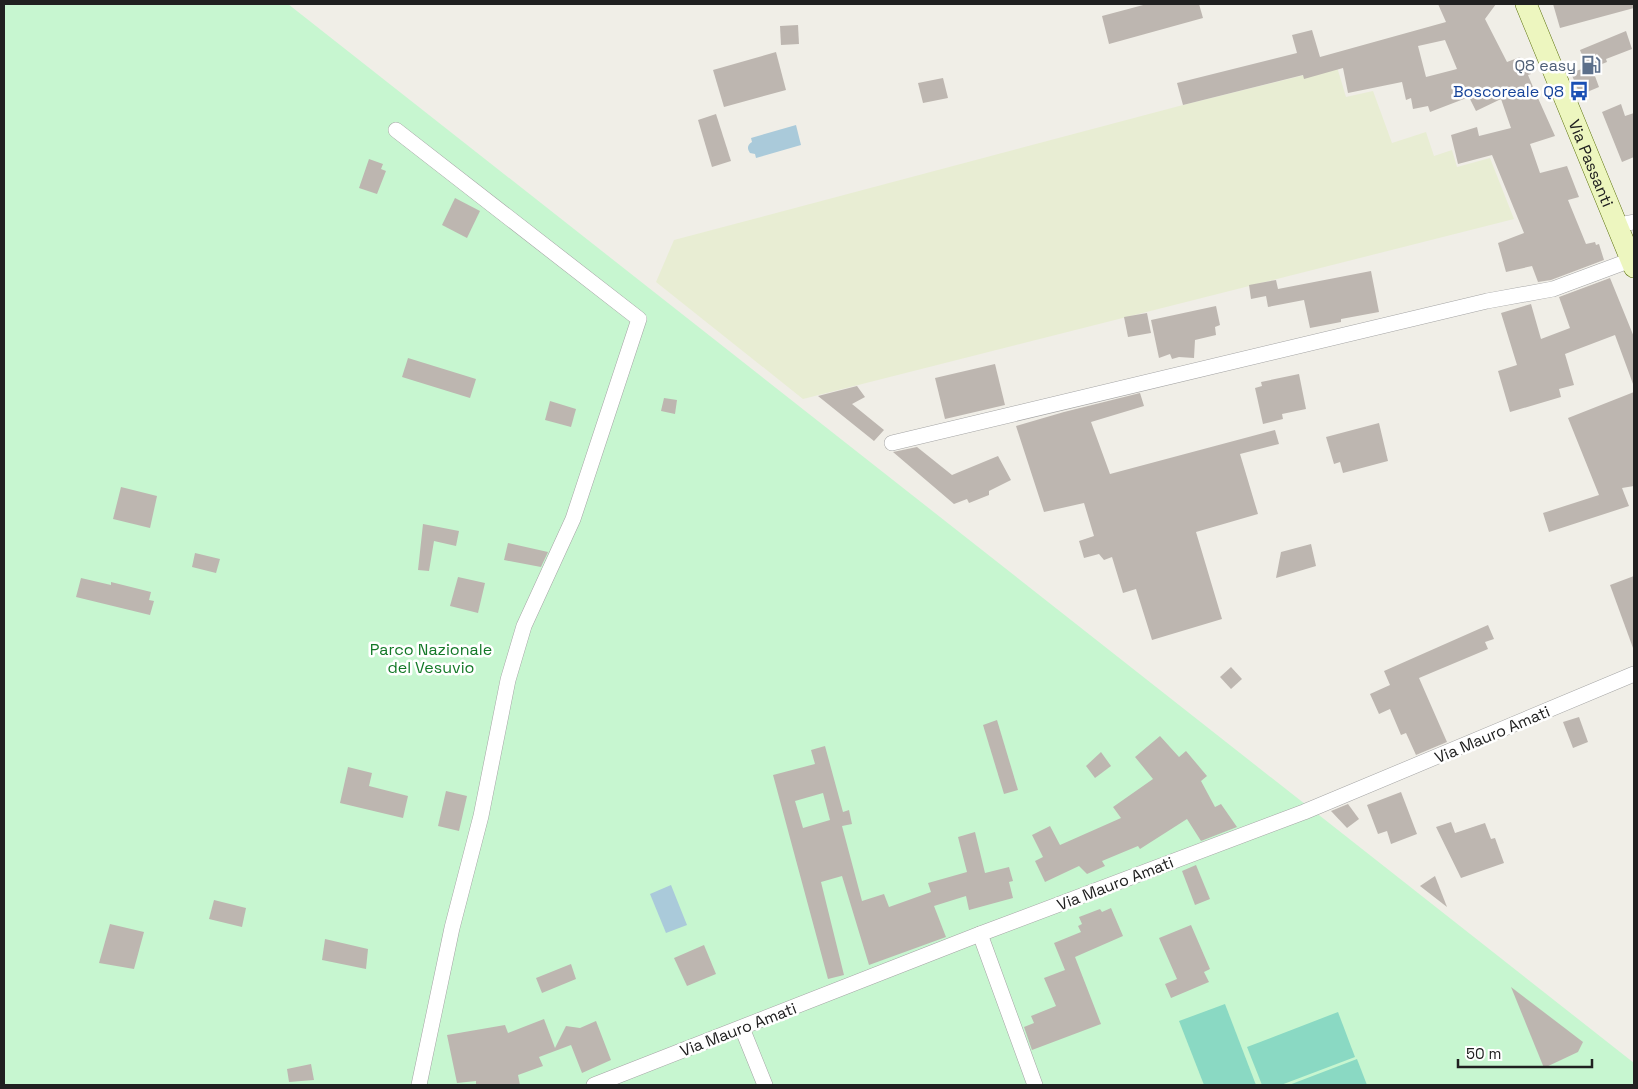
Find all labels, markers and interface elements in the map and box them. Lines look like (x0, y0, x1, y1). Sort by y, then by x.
fuel station icon: Q8 easy (1580, 54, 1602, 76)
place label: Q8 easy (1514, 55, 1576, 76)
bus stop icon: Boscoreale Q8 (1568, 80, 1590, 102)
place label: Boscoreale Q8 (1453, 81, 1564, 102)
street label: Via Passanti (1564, 116, 1618, 210)
park label: Parco Nazionale del Vesuvio (370, 639, 492, 678)
street label: Via Mauro Amati (1431, 701, 1553, 768)
street label: Via Mauro Amati (1054, 852, 1176, 915)
street label: Via Mauro Amati (677, 998, 799, 1061)
scale bar (1458, 1036, 1592, 1068)
text: 50 m (1466, 1044, 1501, 1063)

